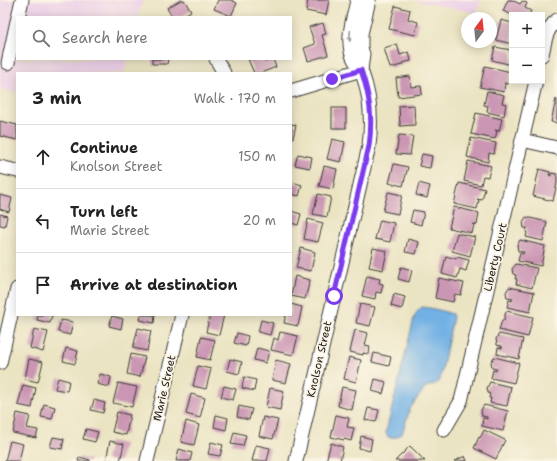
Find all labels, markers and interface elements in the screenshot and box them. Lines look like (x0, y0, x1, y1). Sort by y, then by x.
north arrow (461, 12, 497, 48)
map controls (509, 12, 545, 84)
button: + (509, 12, 545, 48)
search box (16, 16, 292, 60)
icon: search (30, 27, 52, 49)
text: Search here (62, 28, 148, 48)
one-way arrow (347, 30, 354, 42)
button: − (509, 48, 545, 84)
route end (323, 70, 341, 88)
text: 3 min (32, 87, 82, 109)
text: Walk · 170 m (194, 90, 276, 107)
text: Continue (70, 138, 138, 158)
icon: ahead (32, 146, 54, 168)
text: 150 m (238, 148, 276, 165)
text: Knolson Street (70, 158, 162, 175)
text: Turn left (70, 202, 138, 222)
icon: left (32, 210, 54, 232)
text: 20 m (243, 212, 276, 229)
street label: Liberty Court (480, 221, 511, 293)
text: Marie Street (70, 222, 150, 239)
icon: arrive (32, 274, 54, 296)
text: Arrive at destination (70, 275, 238, 295)
route start (325, 287, 343, 305)
street label: Knolson Street (303, 319, 336, 399)
street label: Marie Street (150, 353, 179, 423)

